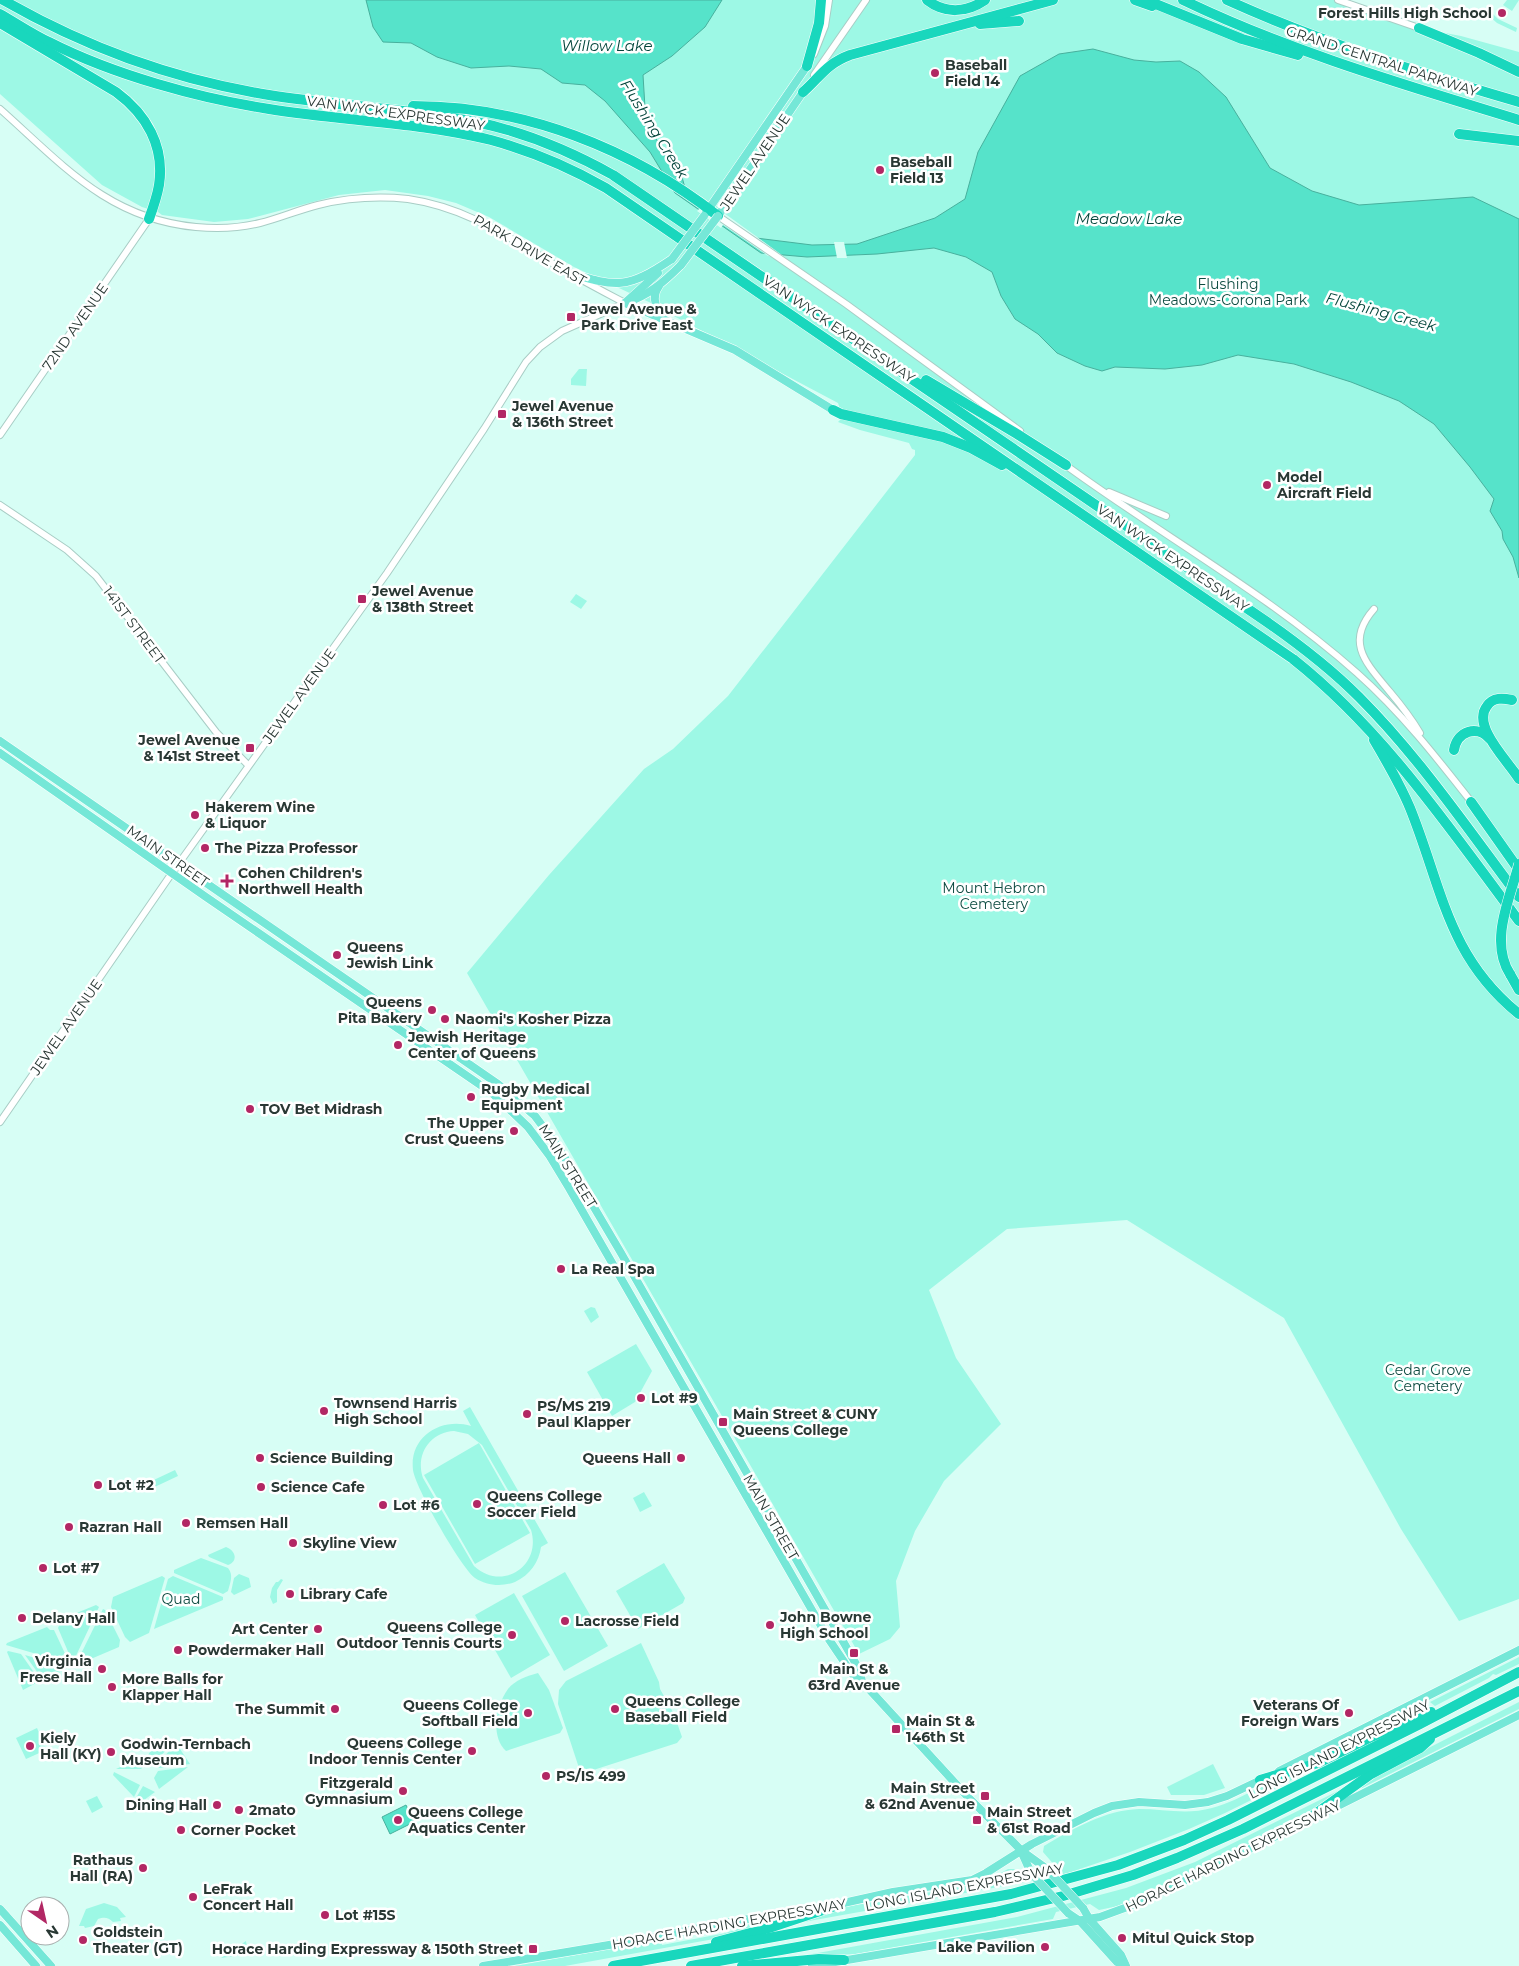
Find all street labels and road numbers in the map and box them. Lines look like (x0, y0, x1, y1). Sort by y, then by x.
street label: GRAND CENTRAL PARKWAY (1284, 21, 1480, 101)
street label: VAN WYCK EXPRESSWAY (306, 92, 486, 134)
street label: JEWEL AVENUE (715, 110, 794, 215)
street label: PARK DRIVE EAST (470, 210, 590, 290)
street label: VAN WYCK EXPRESSWAY (759, 271, 919, 387)
street label: 72ND AVENUE (38, 280, 112, 374)
street label: VAN WYCK EXPRESSWAY (1093, 500, 1253, 616)
street label: 141ST STREET (99, 583, 169, 667)
street label: JEWEL AVENUE (258, 645, 340, 748)
street label: MAIN STREET (123, 821, 213, 891)
street label: JEWEL AVENUE (26, 975, 106, 1079)
street label: MAIN STREET (535, 1120, 601, 1212)
street label: MAIN STREET (739, 1471, 803, 1563)
street label: LONG ISLAND EXPRESSWAY (1245, 1695, 1433, 1803)
street label: HORACE HARDING EXPRESSWAY (1122, 1796, 1344, 1916)
street label: LONG ISLAND EXPRESSWAY (863, 1859, 1065, 1915)
street label: HORACE HARDING EXPRESSWAY (611, 1895, 848, 1953)

